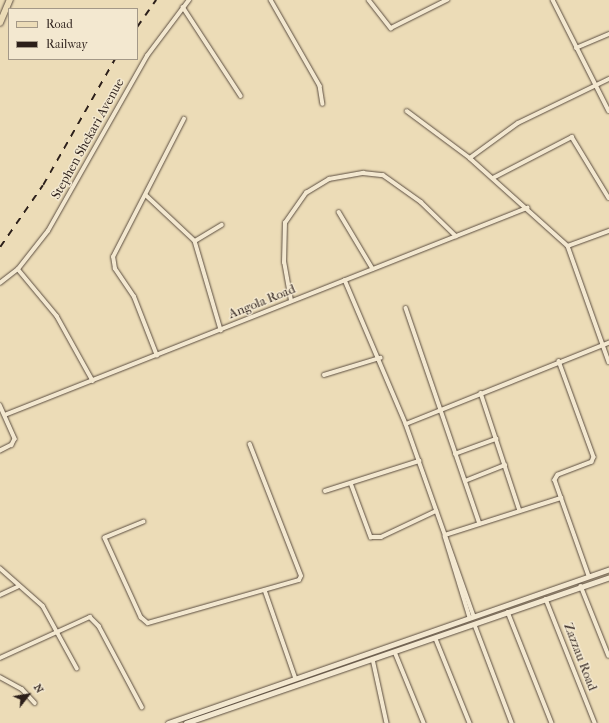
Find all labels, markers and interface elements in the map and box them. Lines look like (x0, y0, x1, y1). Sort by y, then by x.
legend (8, 8, 138, 60)
text: Road (46, 17, 73, 31)
text: Railway (46, 37, 88, 51)
street label: Stephen Shekari Avenue (48, 76, 128, 202)
street label: Angola Road (226, 282, 298, 322)
street label: Zazzau Road (560, 621, 600, 693)
north arrow (8, 675, 48, 715)
text: N (31, 682, 46, 695)

